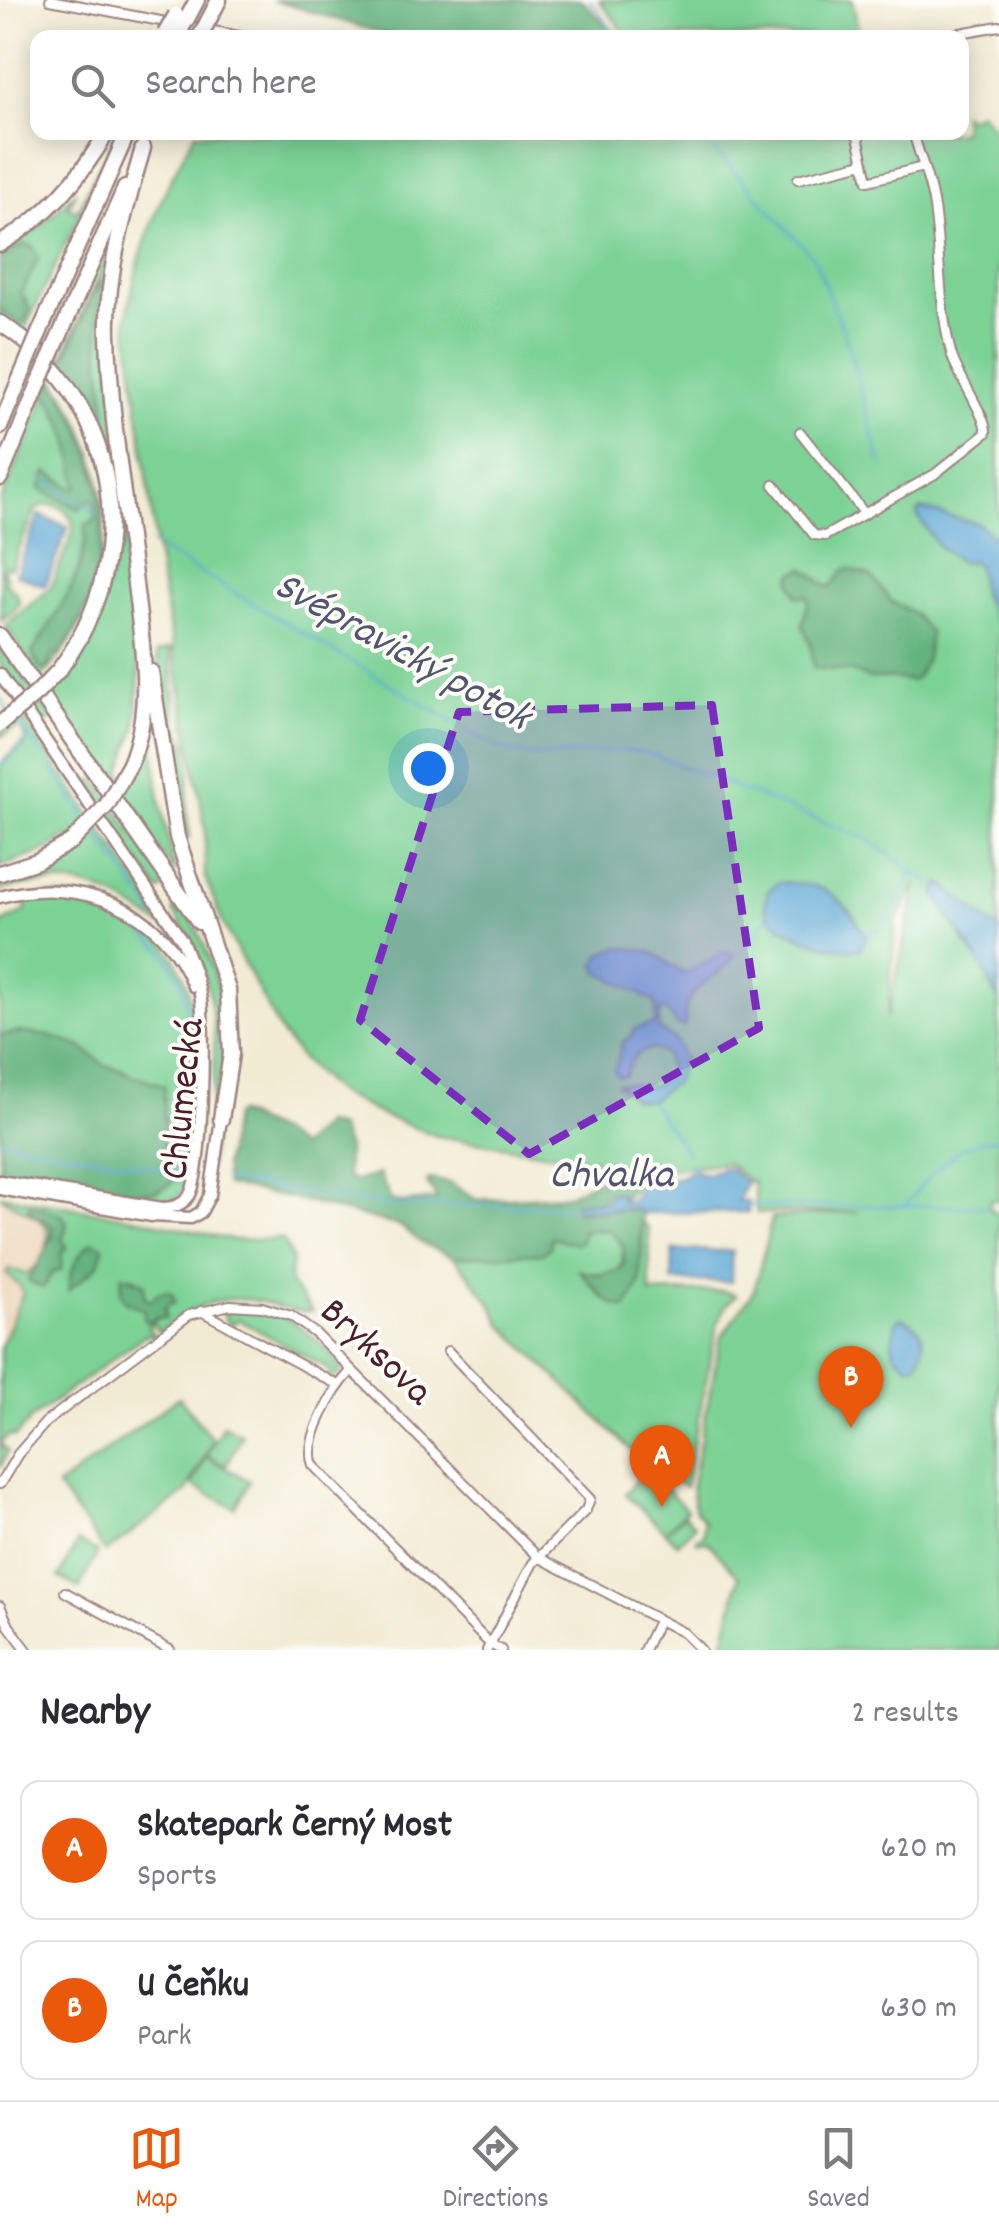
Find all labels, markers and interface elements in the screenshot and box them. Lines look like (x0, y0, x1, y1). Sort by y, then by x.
search box (30, 30, 969, 140)
icon: search (65, 58, 120, 113)
text: Search here (145, 58, 317, 113)
water label: Svépravický potok (262, 559, 543, 751)
your location (403, 743, 454, 794)
street label: Chlumecká (149, 1015, 223, 1183)
water label: Chvalka (549, 1148, 675, 1208)
street label: Bryksova (305, 1287, 444, 1422)
pin: B (818, 1346, 884, 1428)
pin: A (630, 1424, 694, 1507)
text: Nearby (40, 1685, 150, 1745)
text: 2 results (852, 1692, 959, 1738)
text: Skatepark Černý Most (137, 1800, 452, 1855)
text: A (66, 1827, 83, 1873)
text: 620 m (881, 1827, 957, 1873)
text: Sports (137, 1855, 217, 1901)
text: U Čeňku (137, 1960, 249, 2015)
text: B (67, 1987, 82, 2033)
text: 630 m (880, 1987, 957, 2033)
text: Park (137, 2015, 192, 2061)
tab: Map (129, 2121, 184, 2221)
tab: Directions (443, 2121, 549, 2221)
tab: Saved (807, 2121, 870, 2221)

